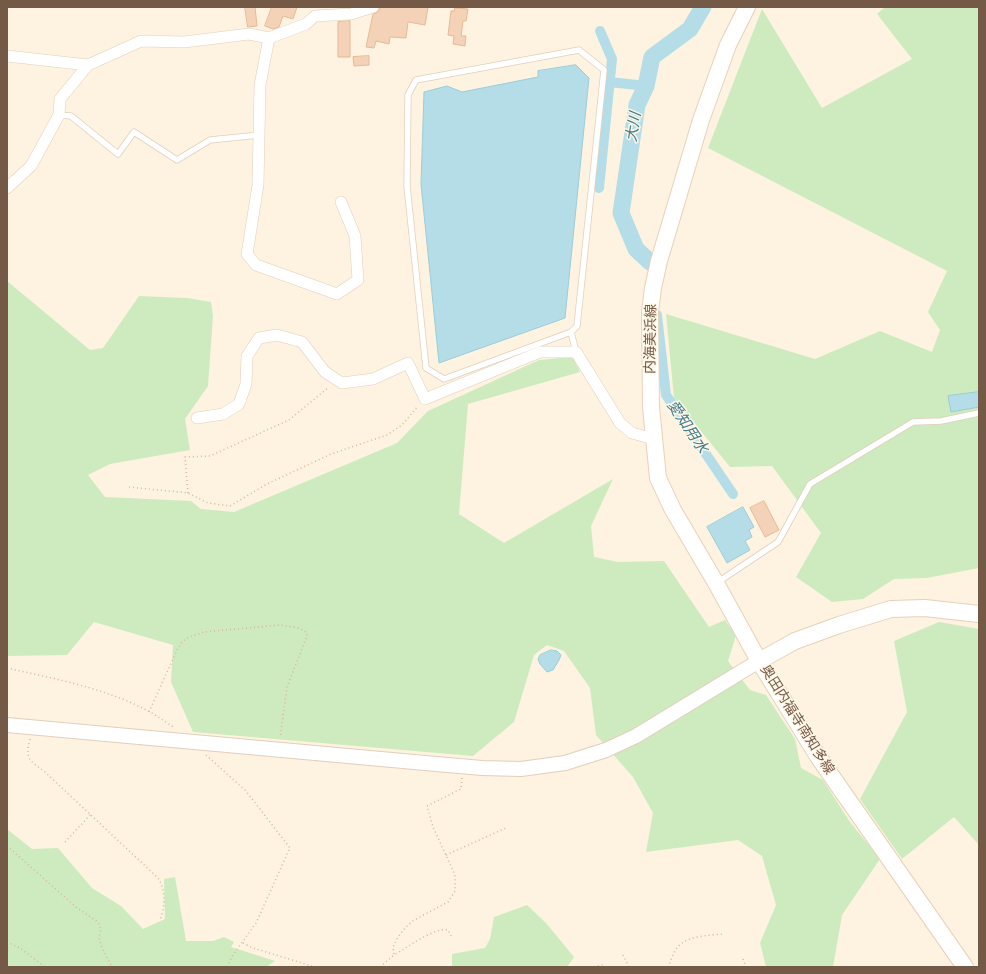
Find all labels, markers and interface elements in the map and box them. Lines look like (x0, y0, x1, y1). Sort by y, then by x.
water label: 大川 (623, 111, 645, 143)
street label: 内海美浜線 (642, 304, 660, 374)
water label: 愛知用水 (663, 397, 711, 457)
street label: 奥田内福寺南知多線 (756, 662, 838, 778)

